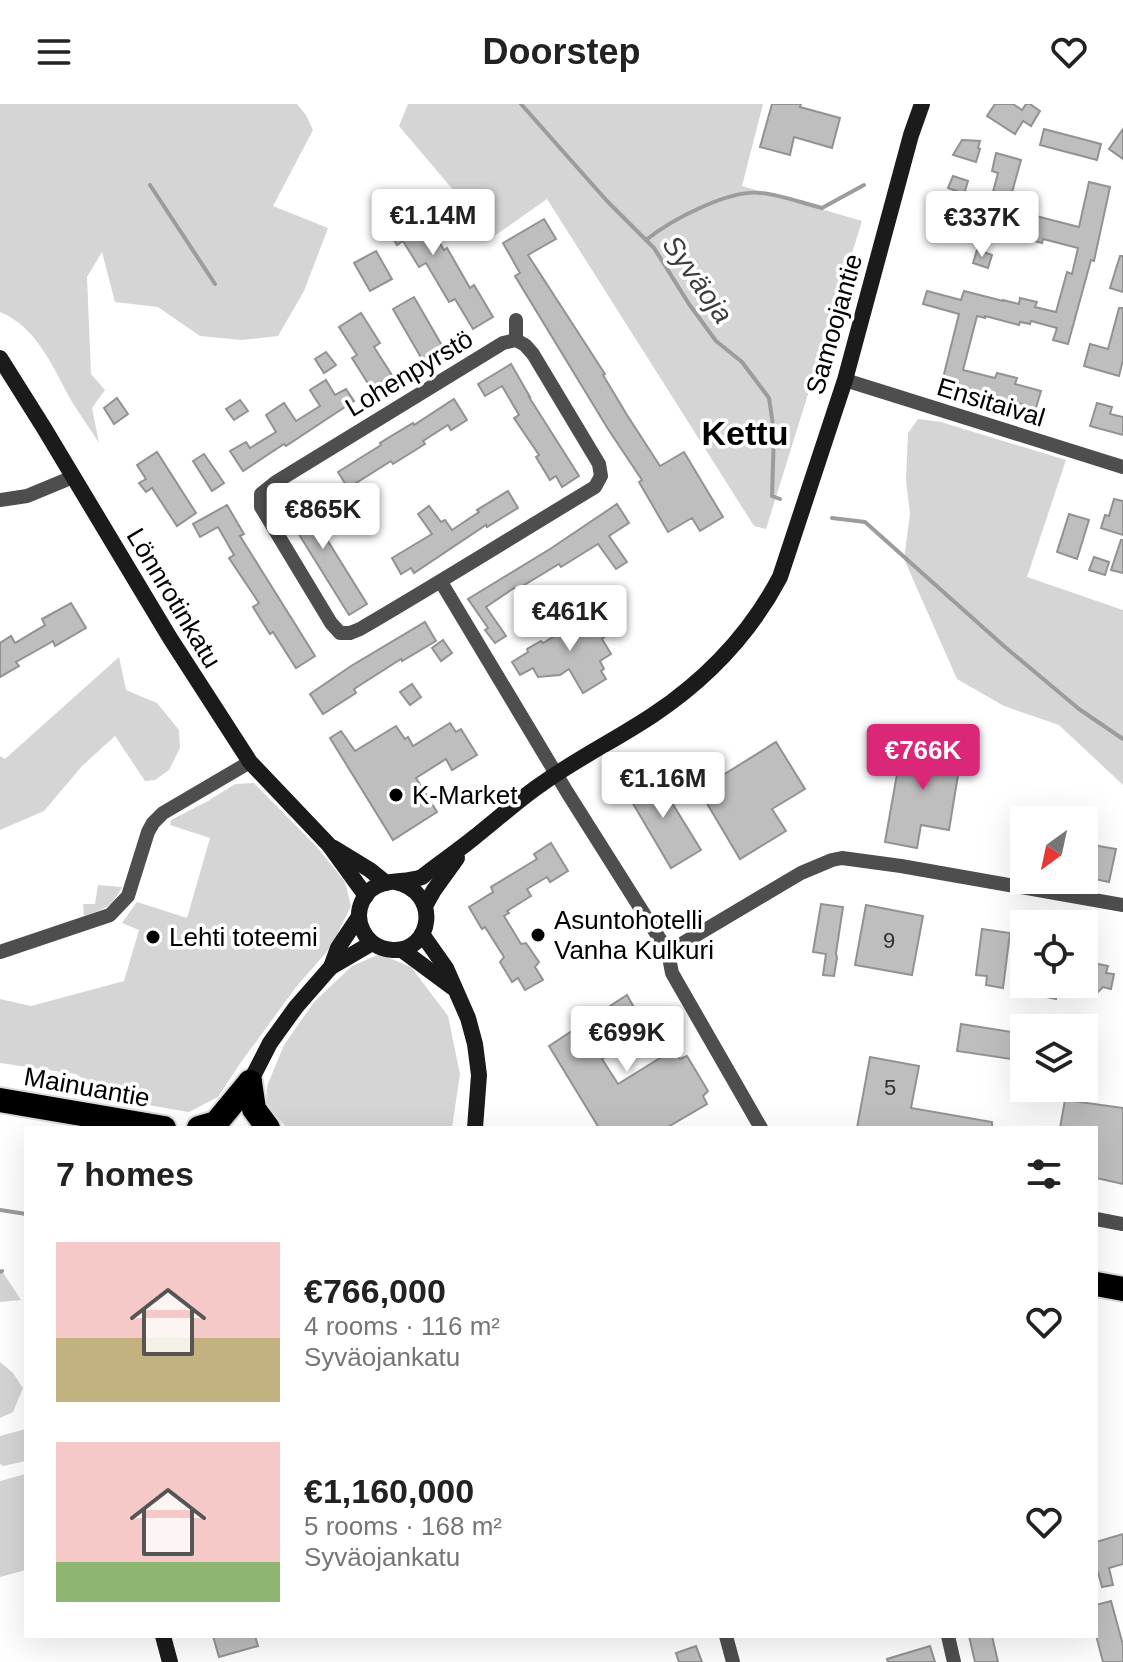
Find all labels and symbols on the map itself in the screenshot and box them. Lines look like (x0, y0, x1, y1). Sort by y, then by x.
pin: €1.14M (368, 189, 498, 257)
pin: €337K (926, 191, 1038, 259)
water label: Syväoja (656, 230, 739, 329)
street label: Samoojantie (800, 250, 868, 398)
street label: Lohenpyrstö (340, 323, 478, 423)
street label: Ensitaival (933, 371, 1049, 433)
district label: Kettu (702, 414, 788, 452)
pin: €865K (267, 483, 379, 551)
street label: Lönnrotinkatu (121, 523, 227, 673)
pin: €461K (514, 585, 626, 653)
pin: €766K (867, 724, 979, 792)
pin: €1.16M (598, 752, 728, 820)
place label: K-Market (412, 780, 518, 810)
marker: K-Market (387, 786, 405, 804)
north arrow (1010, 806, 1098, 894)
place label: Asuntohotelli Vanha Kulkuri (554, 905, 714, 965)
place label: Lehti toteemi (169, 922, 318, 952)
marker: Asuntohotelli Vanha Kulkuri (529, 926, 547, 944)
marker: Lehti toteemi (144, 928, 162, 946)
house number: 9 (883, 928, 895, 953)
pin: €699K (571, 1006, 683, 1074)
street label: Mainuantie (22, 1061, 152, 1113)
house number: 5 (884, 1075, 896, 1100)

